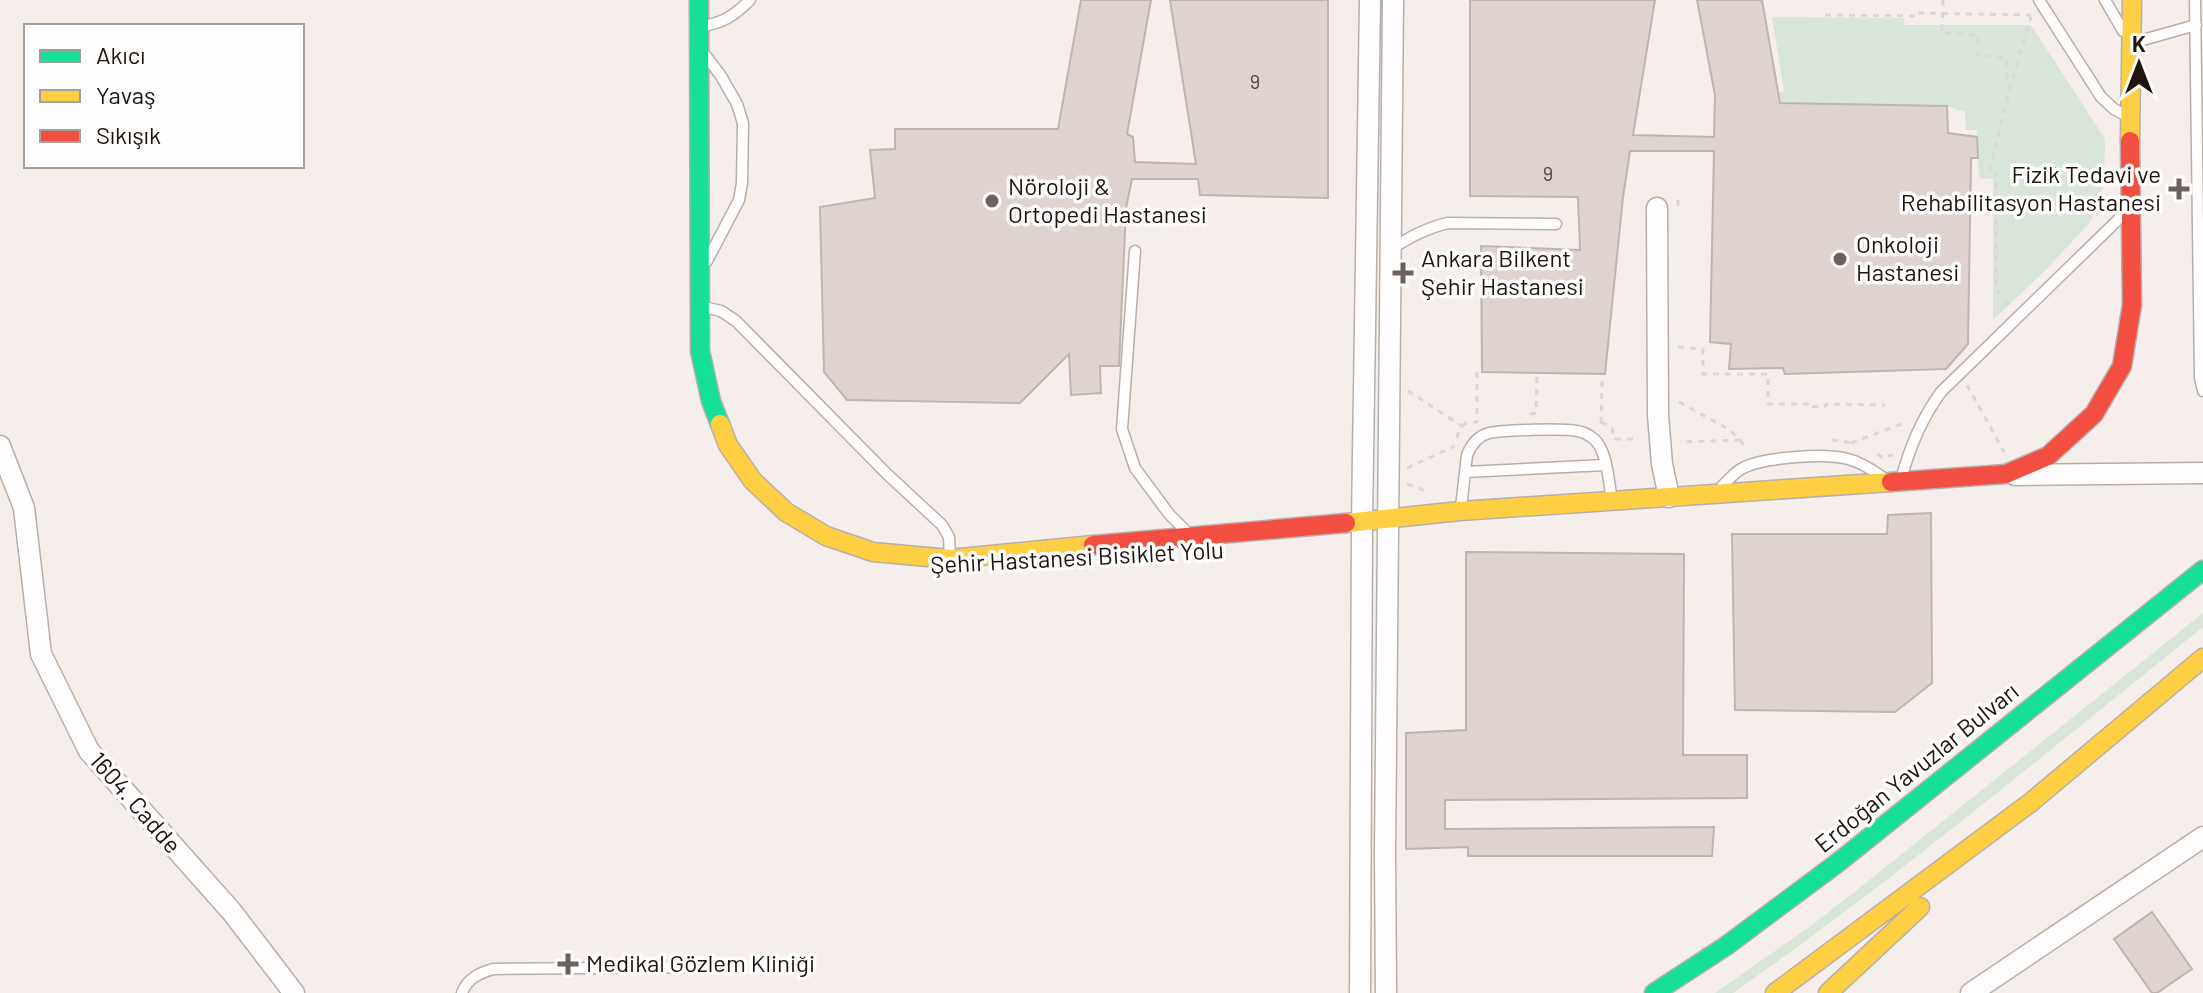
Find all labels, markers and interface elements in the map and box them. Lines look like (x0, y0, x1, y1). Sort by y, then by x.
legend (24, 24, 304, 168)
north arrow (2099, 24, 2179, 104)
text: K (2132, 30, 2146, 56)
text: Akıcı (96, 40, 145, 69)
house number: 9 (1250, 69, 1260, 93)
text: Yavaş (96, 80, 156, 109)
text: Sıkışık (96, 120, 161, 149)
place label: Fizik Tedavi ve Rehabilitasyon Hastanesi (1901, 159, 2161, 216)
house number: 9 (1543, 161, 1553, 185)
place label: Nöroloji & Ortopedi Hastanesi (1008, 171, 1207, 228)
marker: Fizik Tedavi ve Rehabilitasyon Hastanesi (2168, 178, 2190, 200)
marker: Nöroloji & Ortopedi Hastanesi (983, 192, 1001, 210)
place label: Onkoloji Hastanesi (1856, 229, 1960, 286)
place label: Ankara Bilkent Şehir Hastanesi (1421, 243, 1584, 300)
marker: Onkoloji Hastanesi (1831, 250, 1849, 268)
marker: Ankara Bilkent Şehir Hastanesi (1392, 262, 1414, 284)
street label: Şehir Hastanesi Bisiklet Yolu (929, 534, 1224, 579)
street label: Erdoğan Yavuzlar Bulvarı (1808, 676, 2024, 858)
street label: 1604. Cadde (84, 745, 188, 859)
place label: Medikal Gözlem Kliniği (586, 948, 815, 977)
marker: Medikal Gözlem Kliniği (557, 953, 579, 975)

